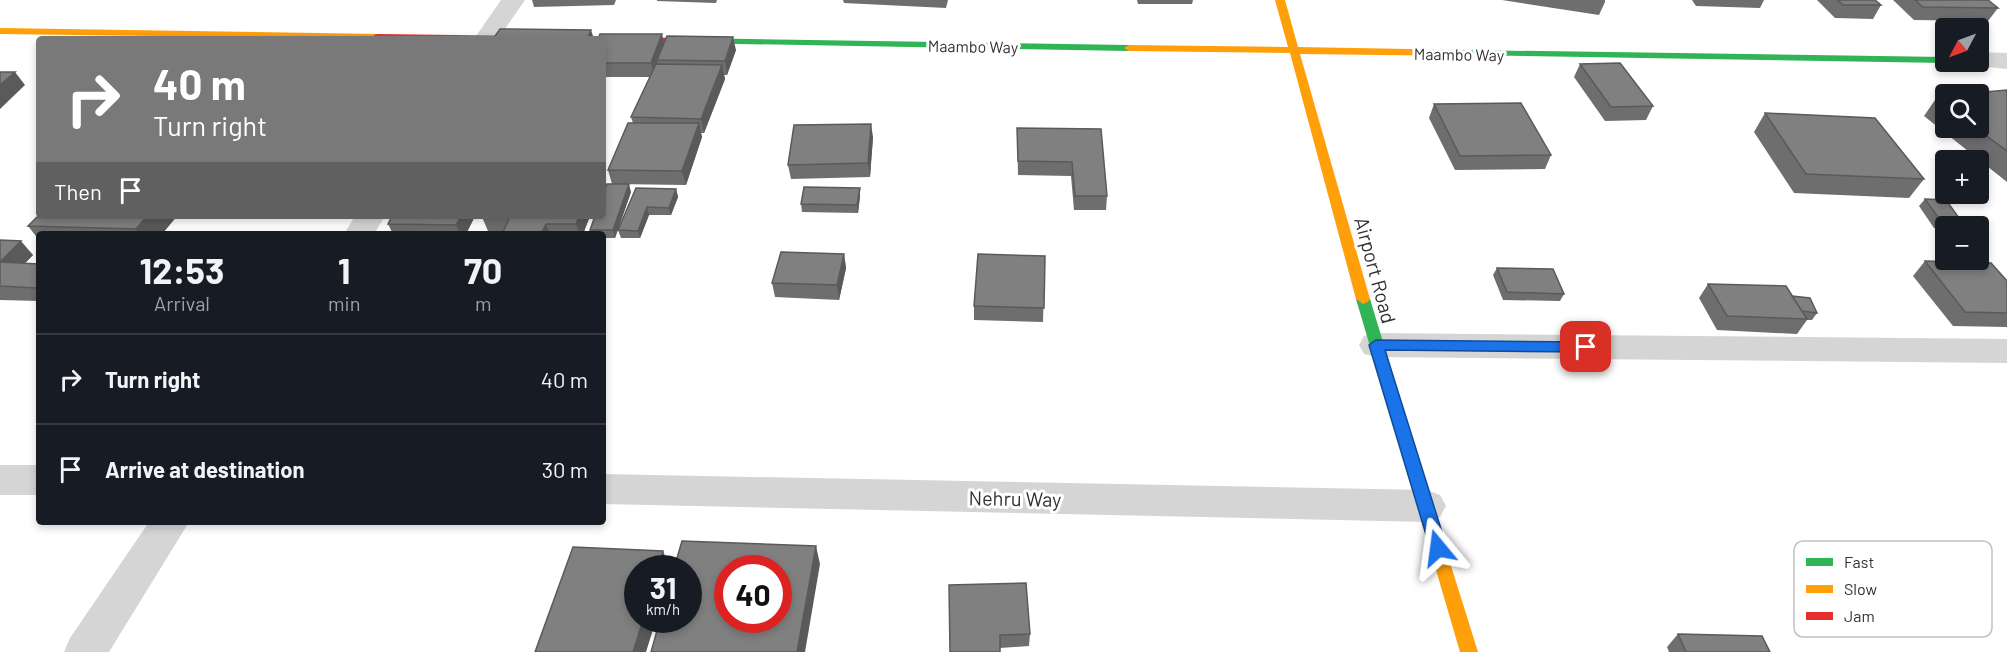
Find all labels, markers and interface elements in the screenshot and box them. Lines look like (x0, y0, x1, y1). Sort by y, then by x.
north arrow (1935, 18, 1989, 72)
map controls (1935, 18, 1989, 270)
street label: Maambo Way (928, 36, 1019, 56)
street label: Maambo Way (1414, 44, 1505, 64)
text: 40 m (153, 58, 246, 108)
icon: right (54, 60, 132, 138)
button: search (1935, 84, 1989, 138)
text: Turn right (153, 109, 267, 141)
button: + (1935, 150, 1989, 204)
icon: arrive (114, 174, 147, 207)
text: Then (54, 178, 102, 204)
street label: Airport Road (1350, 214, 1402, 326)
button: − (1935, 216, 1989, 270)
text: 12:53 (140, 248, 224, 291)
text: 1 (338, 248, 351, 291)
text: 70 (464, 248, 502, 291)
text: Arrival (154, 291, 210, 315)
text: min (328, 291, 360, 315)
text: m (475, 291, 491, 315)
pin (1560, 321, 1611, 372)
icon: arrive (1569, 330, 1602, 363)
icon: right (54, 363, 87, 396)
text: Turn right (105, 366, 200, 392)
text: 40 m (541, 366, 588, 392)
icon: arrive (54, 453, 87, 486)
text: Arrive at destination (105, 456, 304, 482)
text: 30 m (542, 456, 588, 482)
street label: Nehru Way (968, 485, 1062, 511)
position arrow (1406, 516, 1470, 580)
legend (1794, 541, 1992, 637)
text: Fast (1844, 552, 1874, 571)
speed limit sign: 40 (714, 555, 792, 633)
text: 31 (650, 569, 676, 605)
text: Slow (1844, 579, 1877, 598)
text: km/h (646, 600, 680, 618)
text: Jam (1844, 606, 1875, 625)

